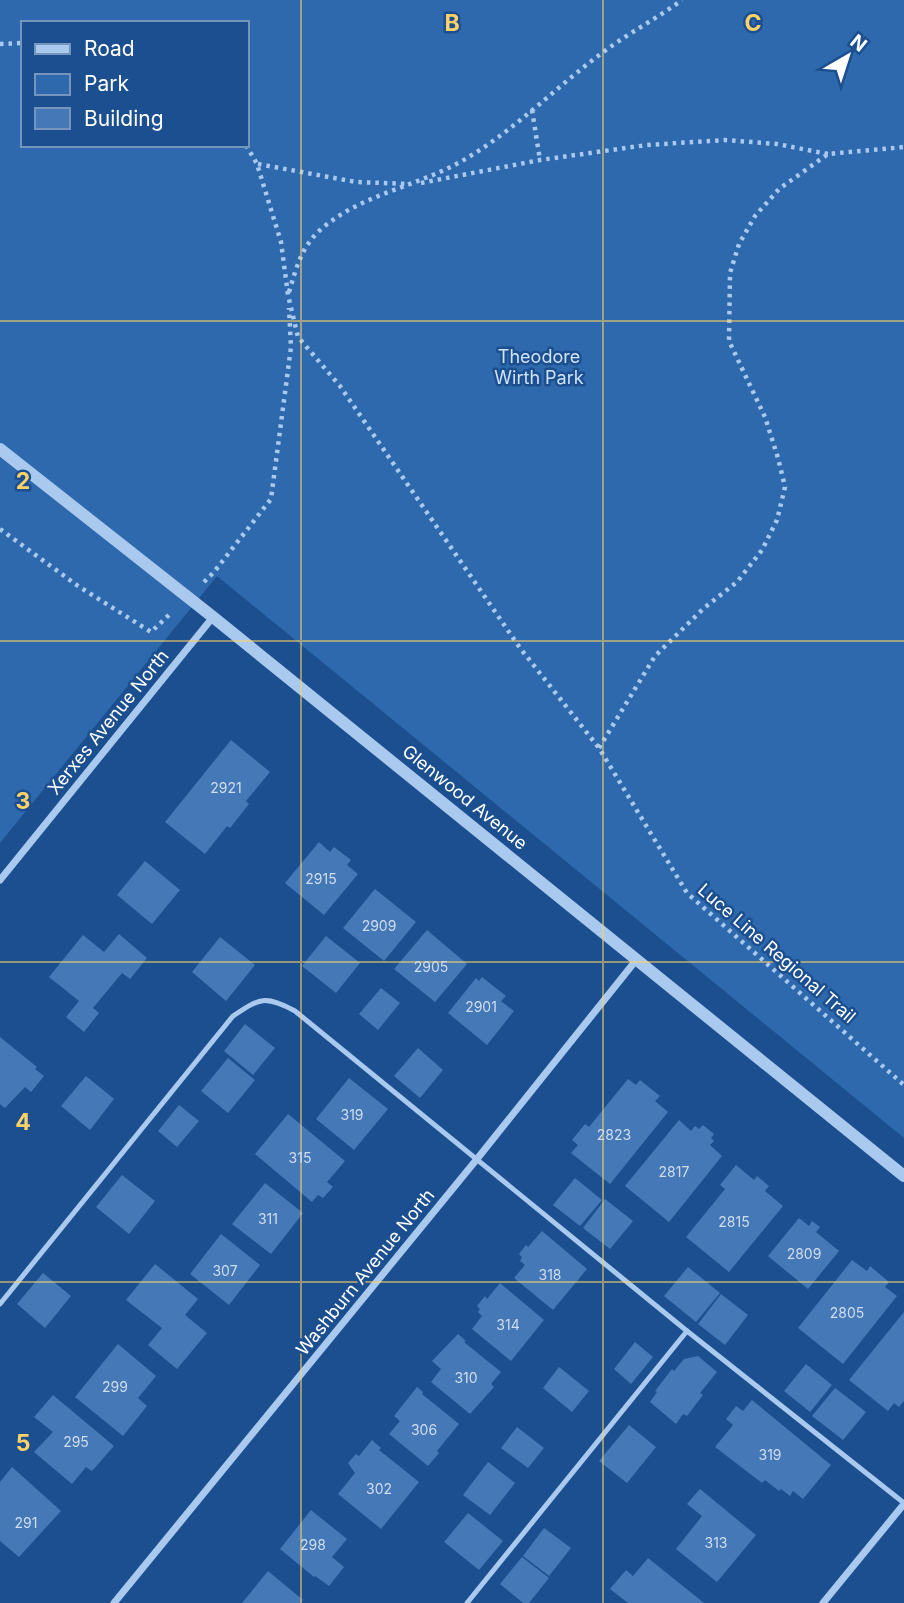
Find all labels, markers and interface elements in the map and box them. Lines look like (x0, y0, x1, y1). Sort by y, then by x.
text: B (444, 9, 460, 37)
text: C (744, 9, 762, 37)
legend (21, 21, 248, 147)
north arrow (813, 21, 883, 91)
text: N (846, 30, 871, 57)
text: Road (84, 36, 135, 61)
text: Park (84, 71, 129, 96)
text: Building (84, 106, 164, 131)
park label: Theodore Wirth Park (494, 346, 584, 388)
text: 2 (16, 467, 30, 495)
street label: Xerxes Avenue North (43, 645, 173, 799)
street label: Glenwood Avenue (398, 740, 532, 854)
house number: 2921 (210, 779, 242, 796)
text: 3 (16, 787, 30, 815)
house number: 2915 (305, 870, 337, 887)
street label: Luce Line Regional Trail (694, 879, 860, 1027)
house number: 2909 (362, 917, 396, 934)
house number: 2905 (414, 958, 448, 975)
house number: 2901 (465, 998, 497, 1015)
house number: 319 (340, 1106, 364, 1123)
text: 4 (15, 1108, 31, 1136)
house number: 2823 (597, 1126, 631, 1143)
house number: 315 (289, 1149, 311, 1166)
house number: 2817 (659, 1163, 689, 1180)
street label: Washburn Avenue North (291, 1185, 439, 1359)
house number: 311 (258, 1210, 278, 1227)
house number: 2815 (718, 1213, 750, 1230)
house number: 2809 (787, 1245, 821, 1262)
house number: 307 (212, 1262, 238, 1279)
house number: 318 (538, 1266, 562, 1283)
house number: 2805 (830, 1304, 864, 1321)
house number: 314 (496, 1316, 520, 1333)
house number: 310 (454, 1369, 478, 1386)
house number: 299 (102, 1378, 128, 1395)
house number: 306 (411, 1421, 437, 1438)
text: 5 (16, 1429, 30, 1457)
house number: 295 (63, 1433, 89, 1450)
house number: 319 (758, 1446, 782, 1463)
house number: 302 (366, 1480, 392, 1497)
house number: 291 (15, 1514, 37, 1531)
house number: 313 (705, 1534, 728, 1551)
house number: 298 (300, 1536, 326, 1553)

